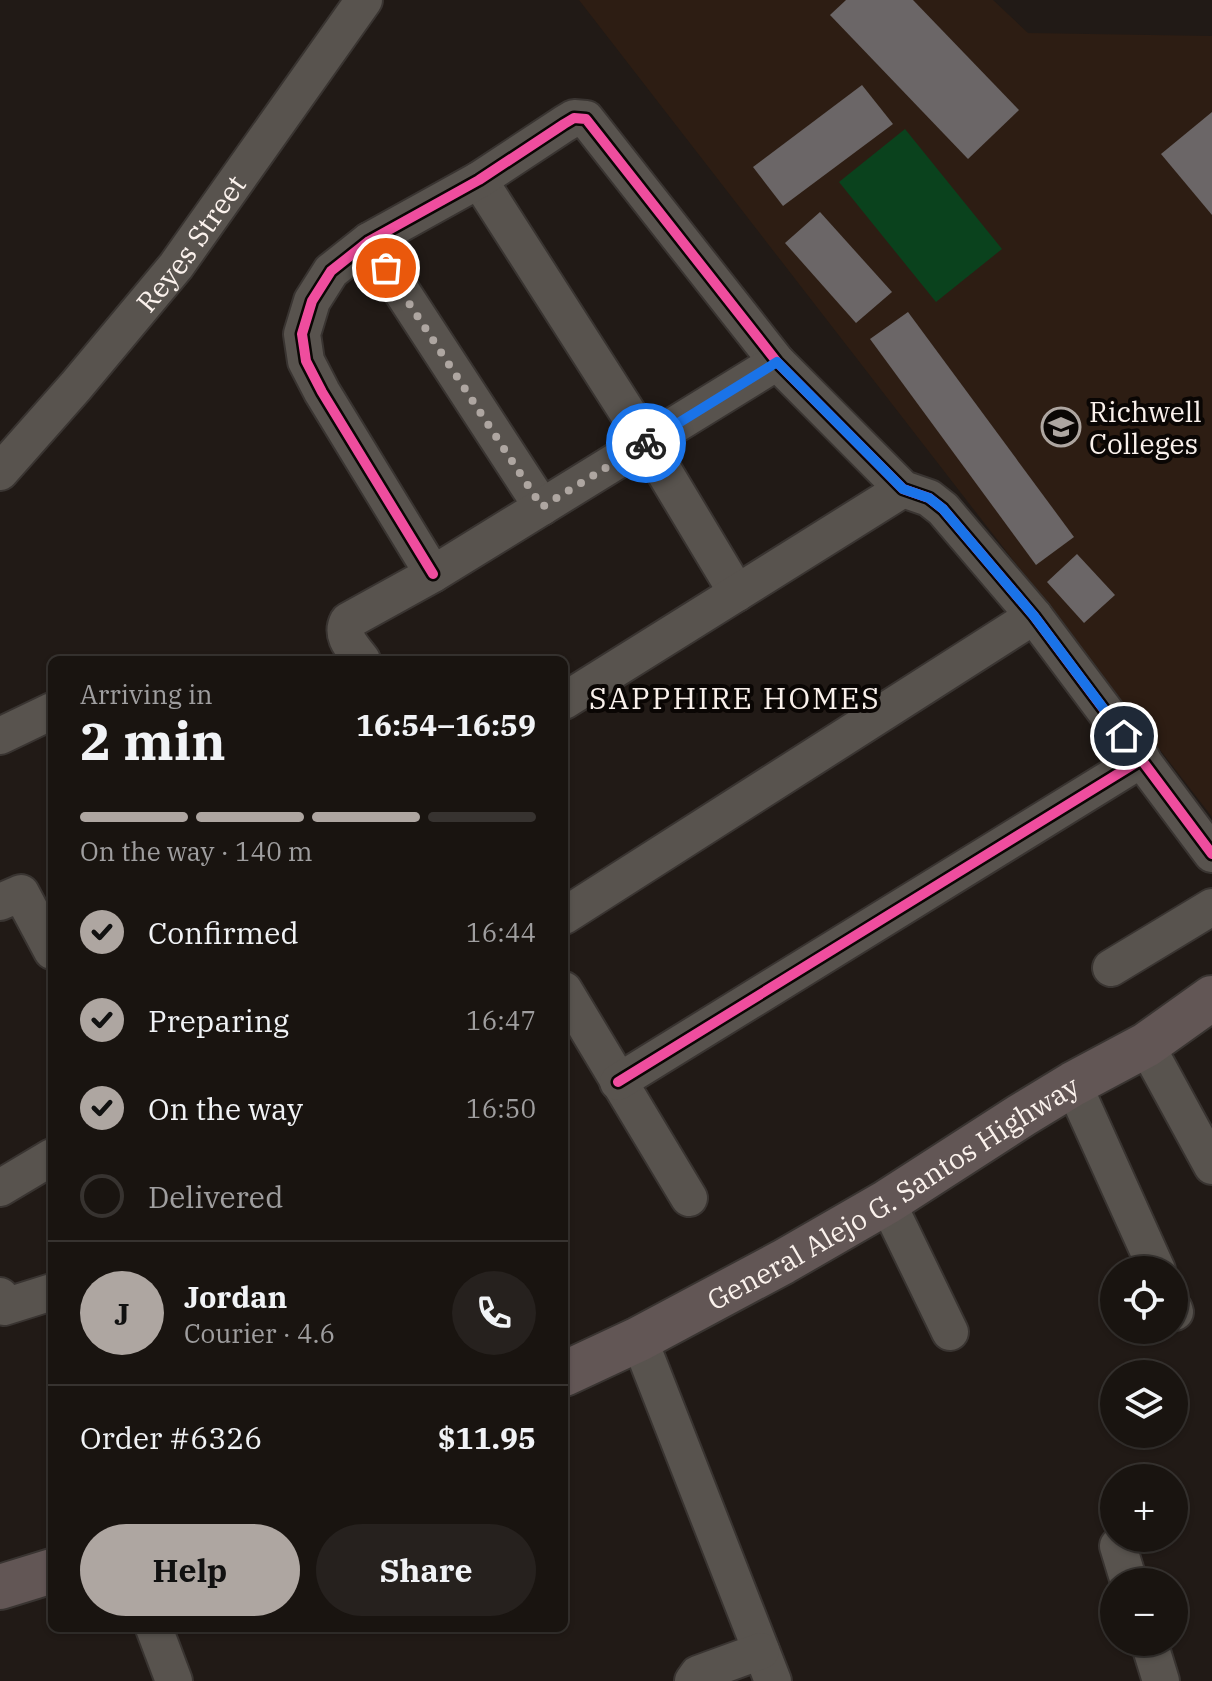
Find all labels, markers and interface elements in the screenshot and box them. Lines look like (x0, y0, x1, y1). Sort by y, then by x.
street label: Reyes Street (127, 167, 253, 319)
pin (352, 234, 420, 302)
icon: bag (364, 246, 408, 290)
place label: Richwell Colleges (1089, 393, 1202, 462)
courier (606, 403, 686, 483)
school or university icon: Richwell Colleges (1040, 406, 1082, 448)
icon: bike (624, 421, 668, 465)
text: Arriving in (80, 677, 213, 711)
district label: SAPPHIRE HOMES (589, 678, 881, 717)
pin (1090, 702, 1158, 770)
text: 16:54–16:59 (356, 705, 536, 744)
text: 2 min (80, 707, 226, 774)
icon: home (1102, 714, 1146, 758)
text: On the way · 140 m (80, 834, 313, 868)
icon: check (80, 910, 124, 954)
text: Confirmed (148, 913, 299, 952)
text: 16:44 (466, 915, 536, 949)
icon: check (80, 998, 124, 1042)
text: Preparing (148, 1001, 289, 1040)
text: 16:47 (466, 1003, 536, 1037)
street label: General Alejo G. Santos Highway (700, 1066, 1085, 1318)
icon: check (80, 1086, 124, 1130)
text: On the way (148, 1089, 303, 1128)
text: 16:50 (466, 1091, 536, 1125)
text: Delivered (148, 1177, 283, 1216)
map controls (1100, 1256, 1188, 1656)
button: locate (1100, 1256, 1188, 1344)
button: phone (452, 1271, 536, 1355)
text: Jordan (184, 1277, 287, 1316)
text: J (114, 1294, 130, 1333)
text: Courier · 4.6 (184, 1316, 335, 1350)
button: layers (1100, 1360, 1188, 1448)
text: Order #6326 (80, 1418, 262, 1457)
text: $11.95 (438, 1418, 536, 1457)
button: + (1100, 1464, 1188, 1552)
button: Help (80, 1524, 300, 1616)
button: Share (316, 1524, 536, 1616)
button: − (1100, 1568, 1188, 1656)

